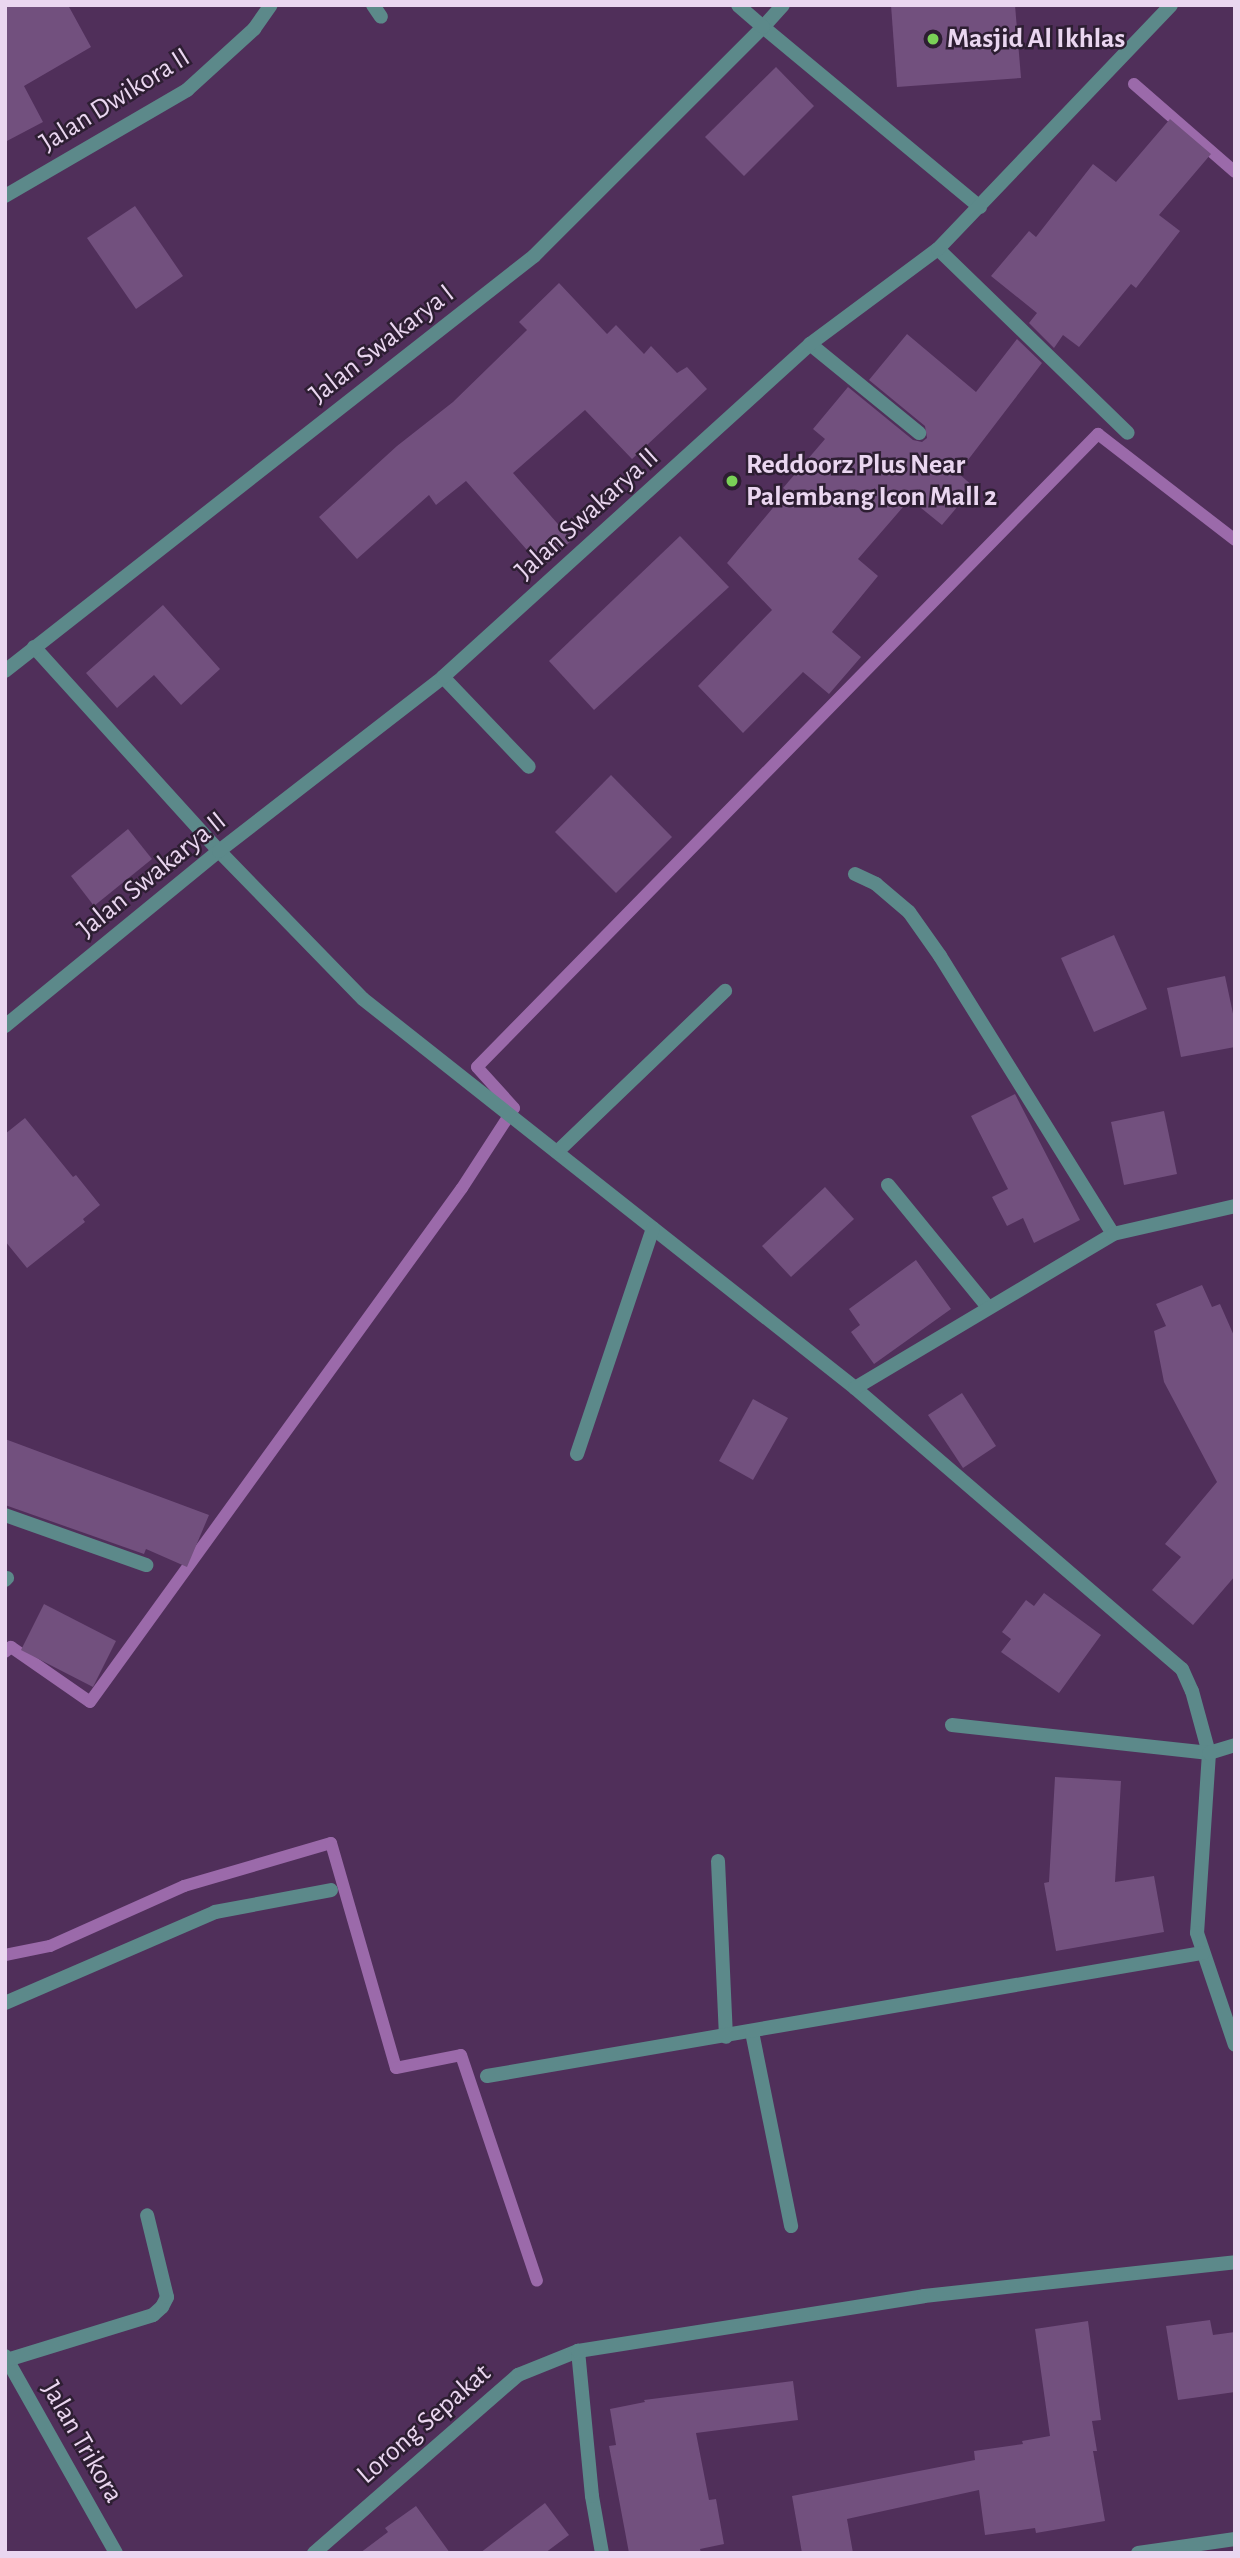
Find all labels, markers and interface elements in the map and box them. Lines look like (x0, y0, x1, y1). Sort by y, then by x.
place label: Masjid Al Ikhlas (947, 22, 1125, 56)
marker: Masjid Al Ikhlas (925, 31, 941, 47)
street label: Jalan Dwikora II (34, 41, 196, 159)
street label: Jalan Swakarya I (303, 277, 461, 411)
street label: Jalan Swakarya II (508, 441, 666, 587)
place label: Reddoorz Plus Near Palembang Icon Mall 2 (746, 448, 997, 514)
marker: Reddoorz Plus Near Palembang Icon Mall 2 (724, 473, 740, 489)
street label: Jalan Swakarya II (71, 805, 233, 945)
street label: Lorong Sepakat (350, 2357, 498, 2491)
street label: Jalan Trikora (34, 2375, 130, 2509)

